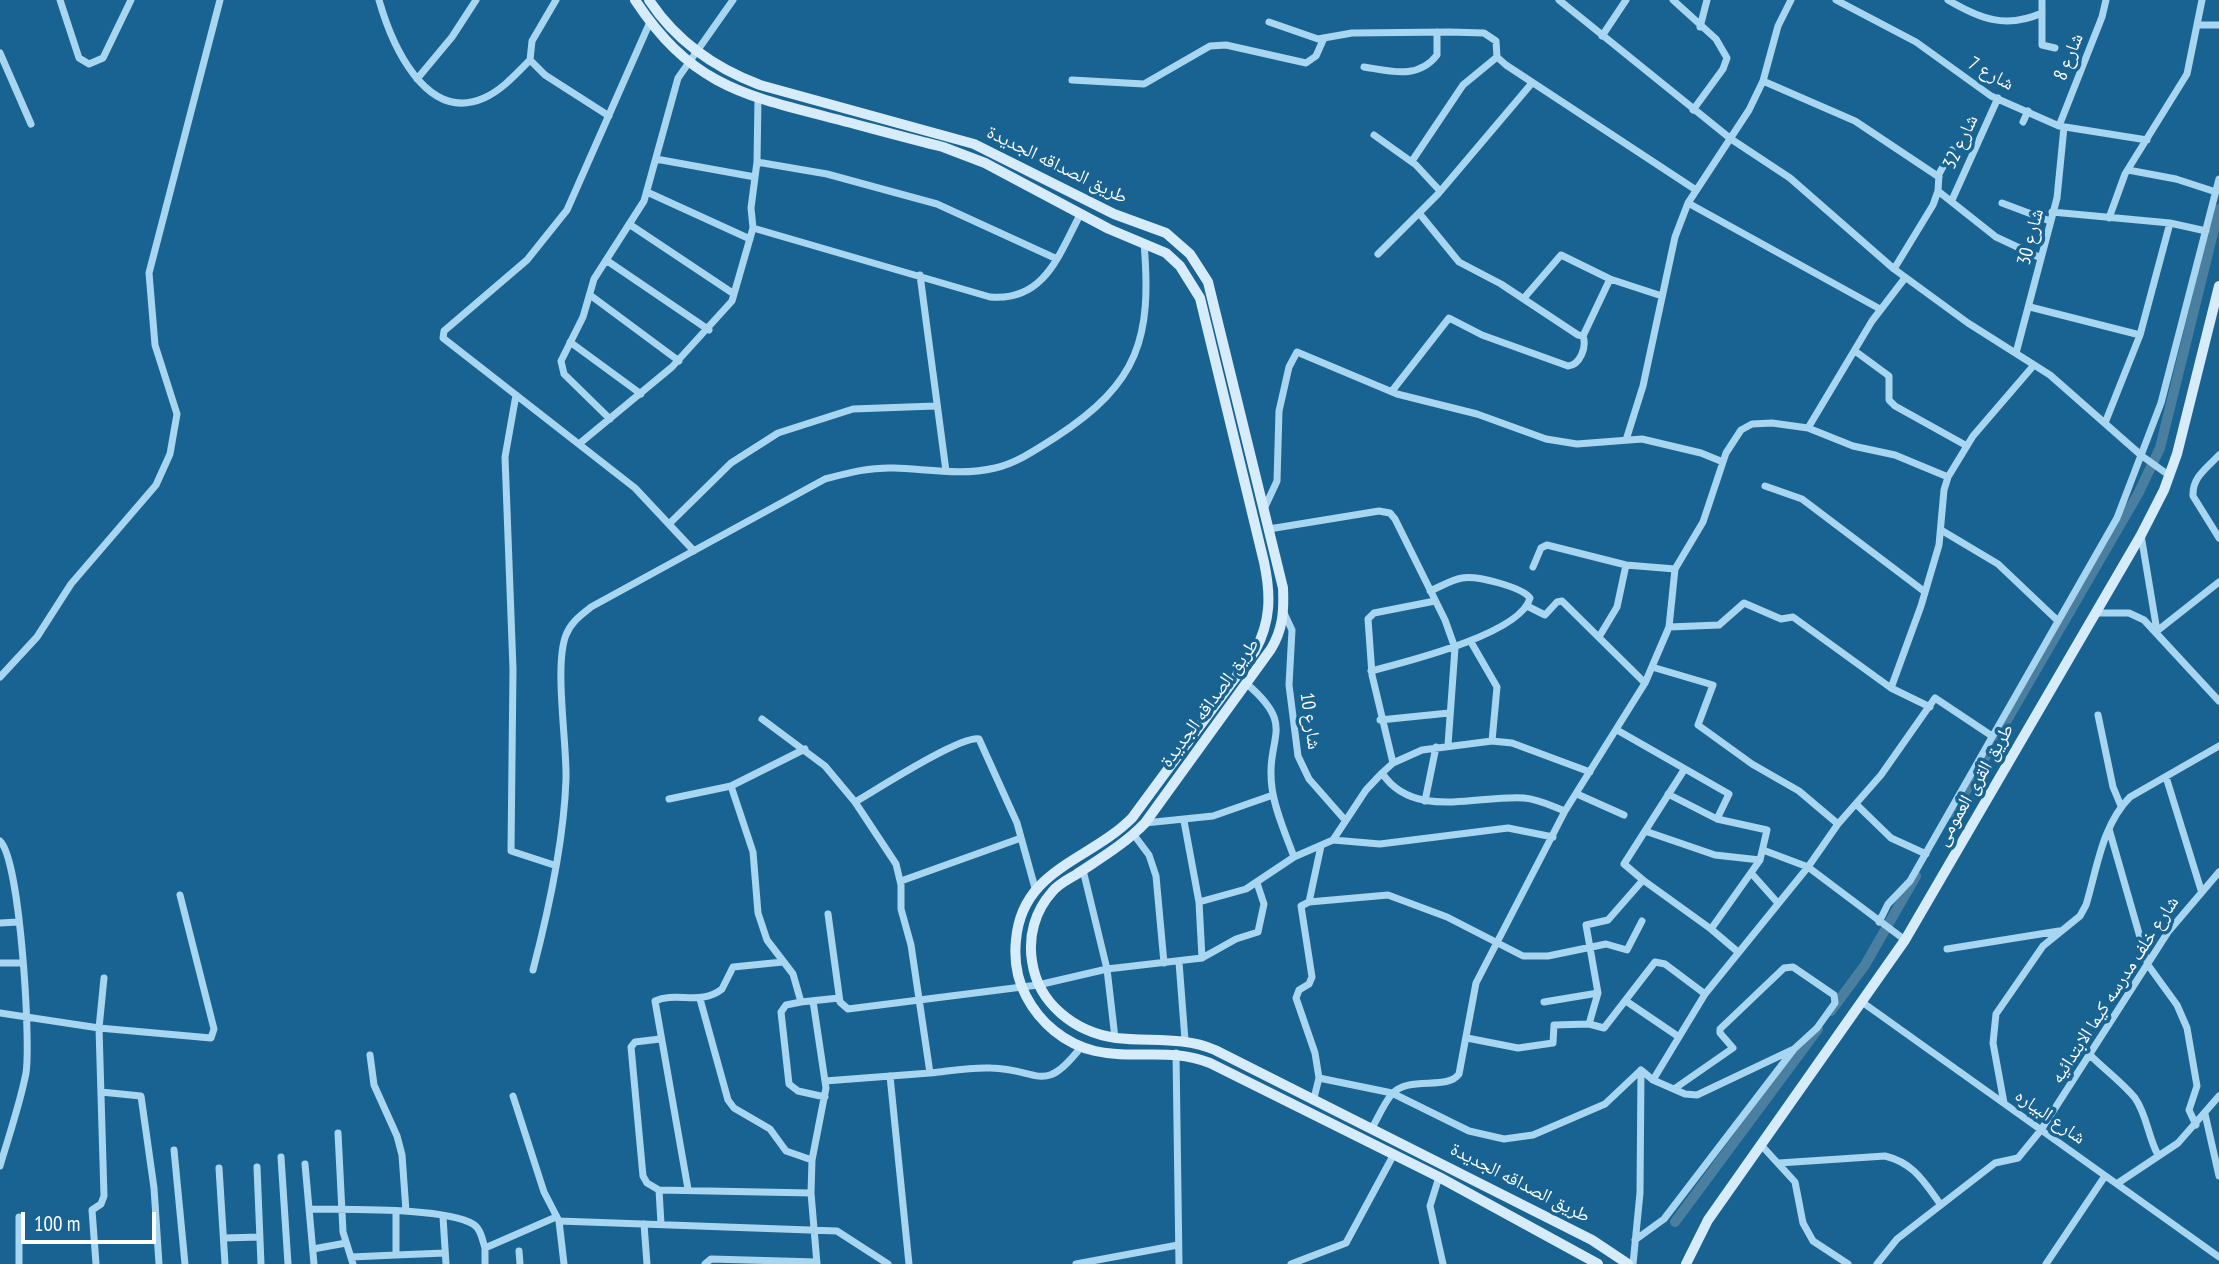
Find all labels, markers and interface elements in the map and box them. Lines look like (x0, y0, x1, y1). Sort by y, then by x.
street label: شارع 8 (2049, 30, 2089, 84)
street label: شارع 7 (1964, 52, 2018, 96)
street label: شارع 32 (1939, 111, 1983, 173)
street label: طريق الصداقه الجديدة (983, 121, 1131, 209)
street label: شارع 30 (2013, 206, 2049, 268)
street label: طريق الصداقه الجديدة (1156, 634, 1264, 772)
street label: شارع 10 (1295, 691, 1325, 751)
street label: طريق القرى العمومى (1931, 720, 2019, 850)
street label: شارع خلف مدرسه كيما الابتدائيه (2046, 892, 2184, 1088)
street label: شارع البياره (2010, 1084, 2090, 1150)
street label: طريق الصداقه الجديدة (1446, 1138, 1594, 1228)
scale bar (24, 1198, 159, 1242)
text: 100 m (34, 1210, 80, 1237)

